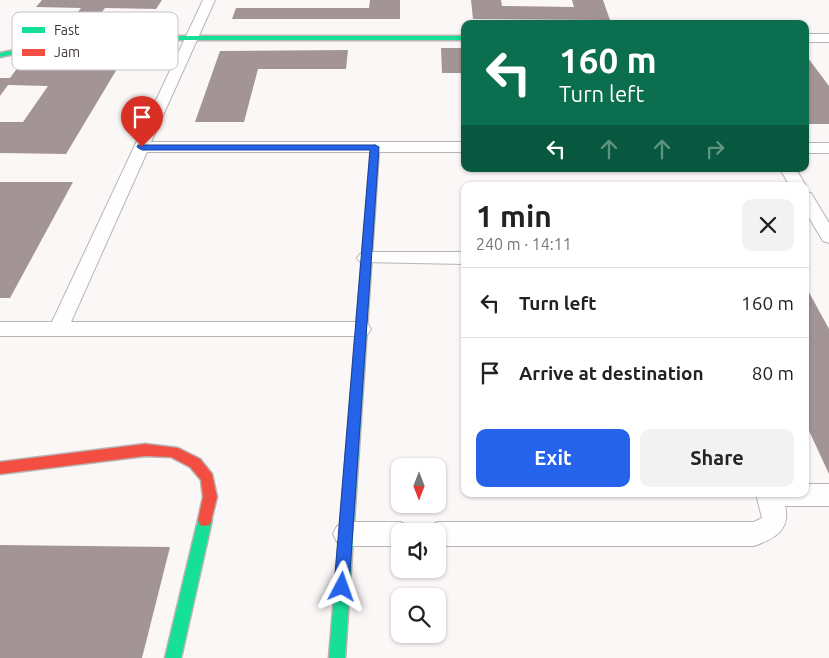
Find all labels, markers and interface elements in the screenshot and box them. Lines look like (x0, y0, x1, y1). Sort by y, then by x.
legend (12, 12, 178, 70)
text: Fast (54, 22, 80, 38)
icon: left (476, 40, 541, 105)
text: 160 m (559, 40, 657, 80)
text: Jam (54, 44, 80, 60)
text: Turn left (559, 81, 644, 106)
pin (121, 96, 163, 147)
icon: arrive (128, 103, 156, 131)
icon: left (542, 135, 570, 163)
icon: ahead (595, 135, 623, 163)
icon: ahead (648, 135, 676, 163)
icon: right (701, 135, 729, 163)
text: 1 min (476, 199, 552, 233)
button: close (742, 199, 794, 251)
text: 240 m · 14:11 (476, 235, 572, 253)
icon: left (476, 289, 504, 317)
text: Turn left (519, 292, 597, 314)
text: 160 m (741, 292, 794, 314)
icon: arrive (476, 359, 504, 387)
text: Arrive at destination (519, 362, 704, 384)
text: 80 m (752, 362, 794, 384)
button: Exit (476, 429, 630, 487)
button: Share (640, 429, 794, 487)
north arrow (391, 458, 446, 512)
map controls (391, 458, 446, 643)
button: sound (391, 523, 446, 578)
position arrow (315, 560, 367, 612)
button: search (391, 588, 446, 643)

